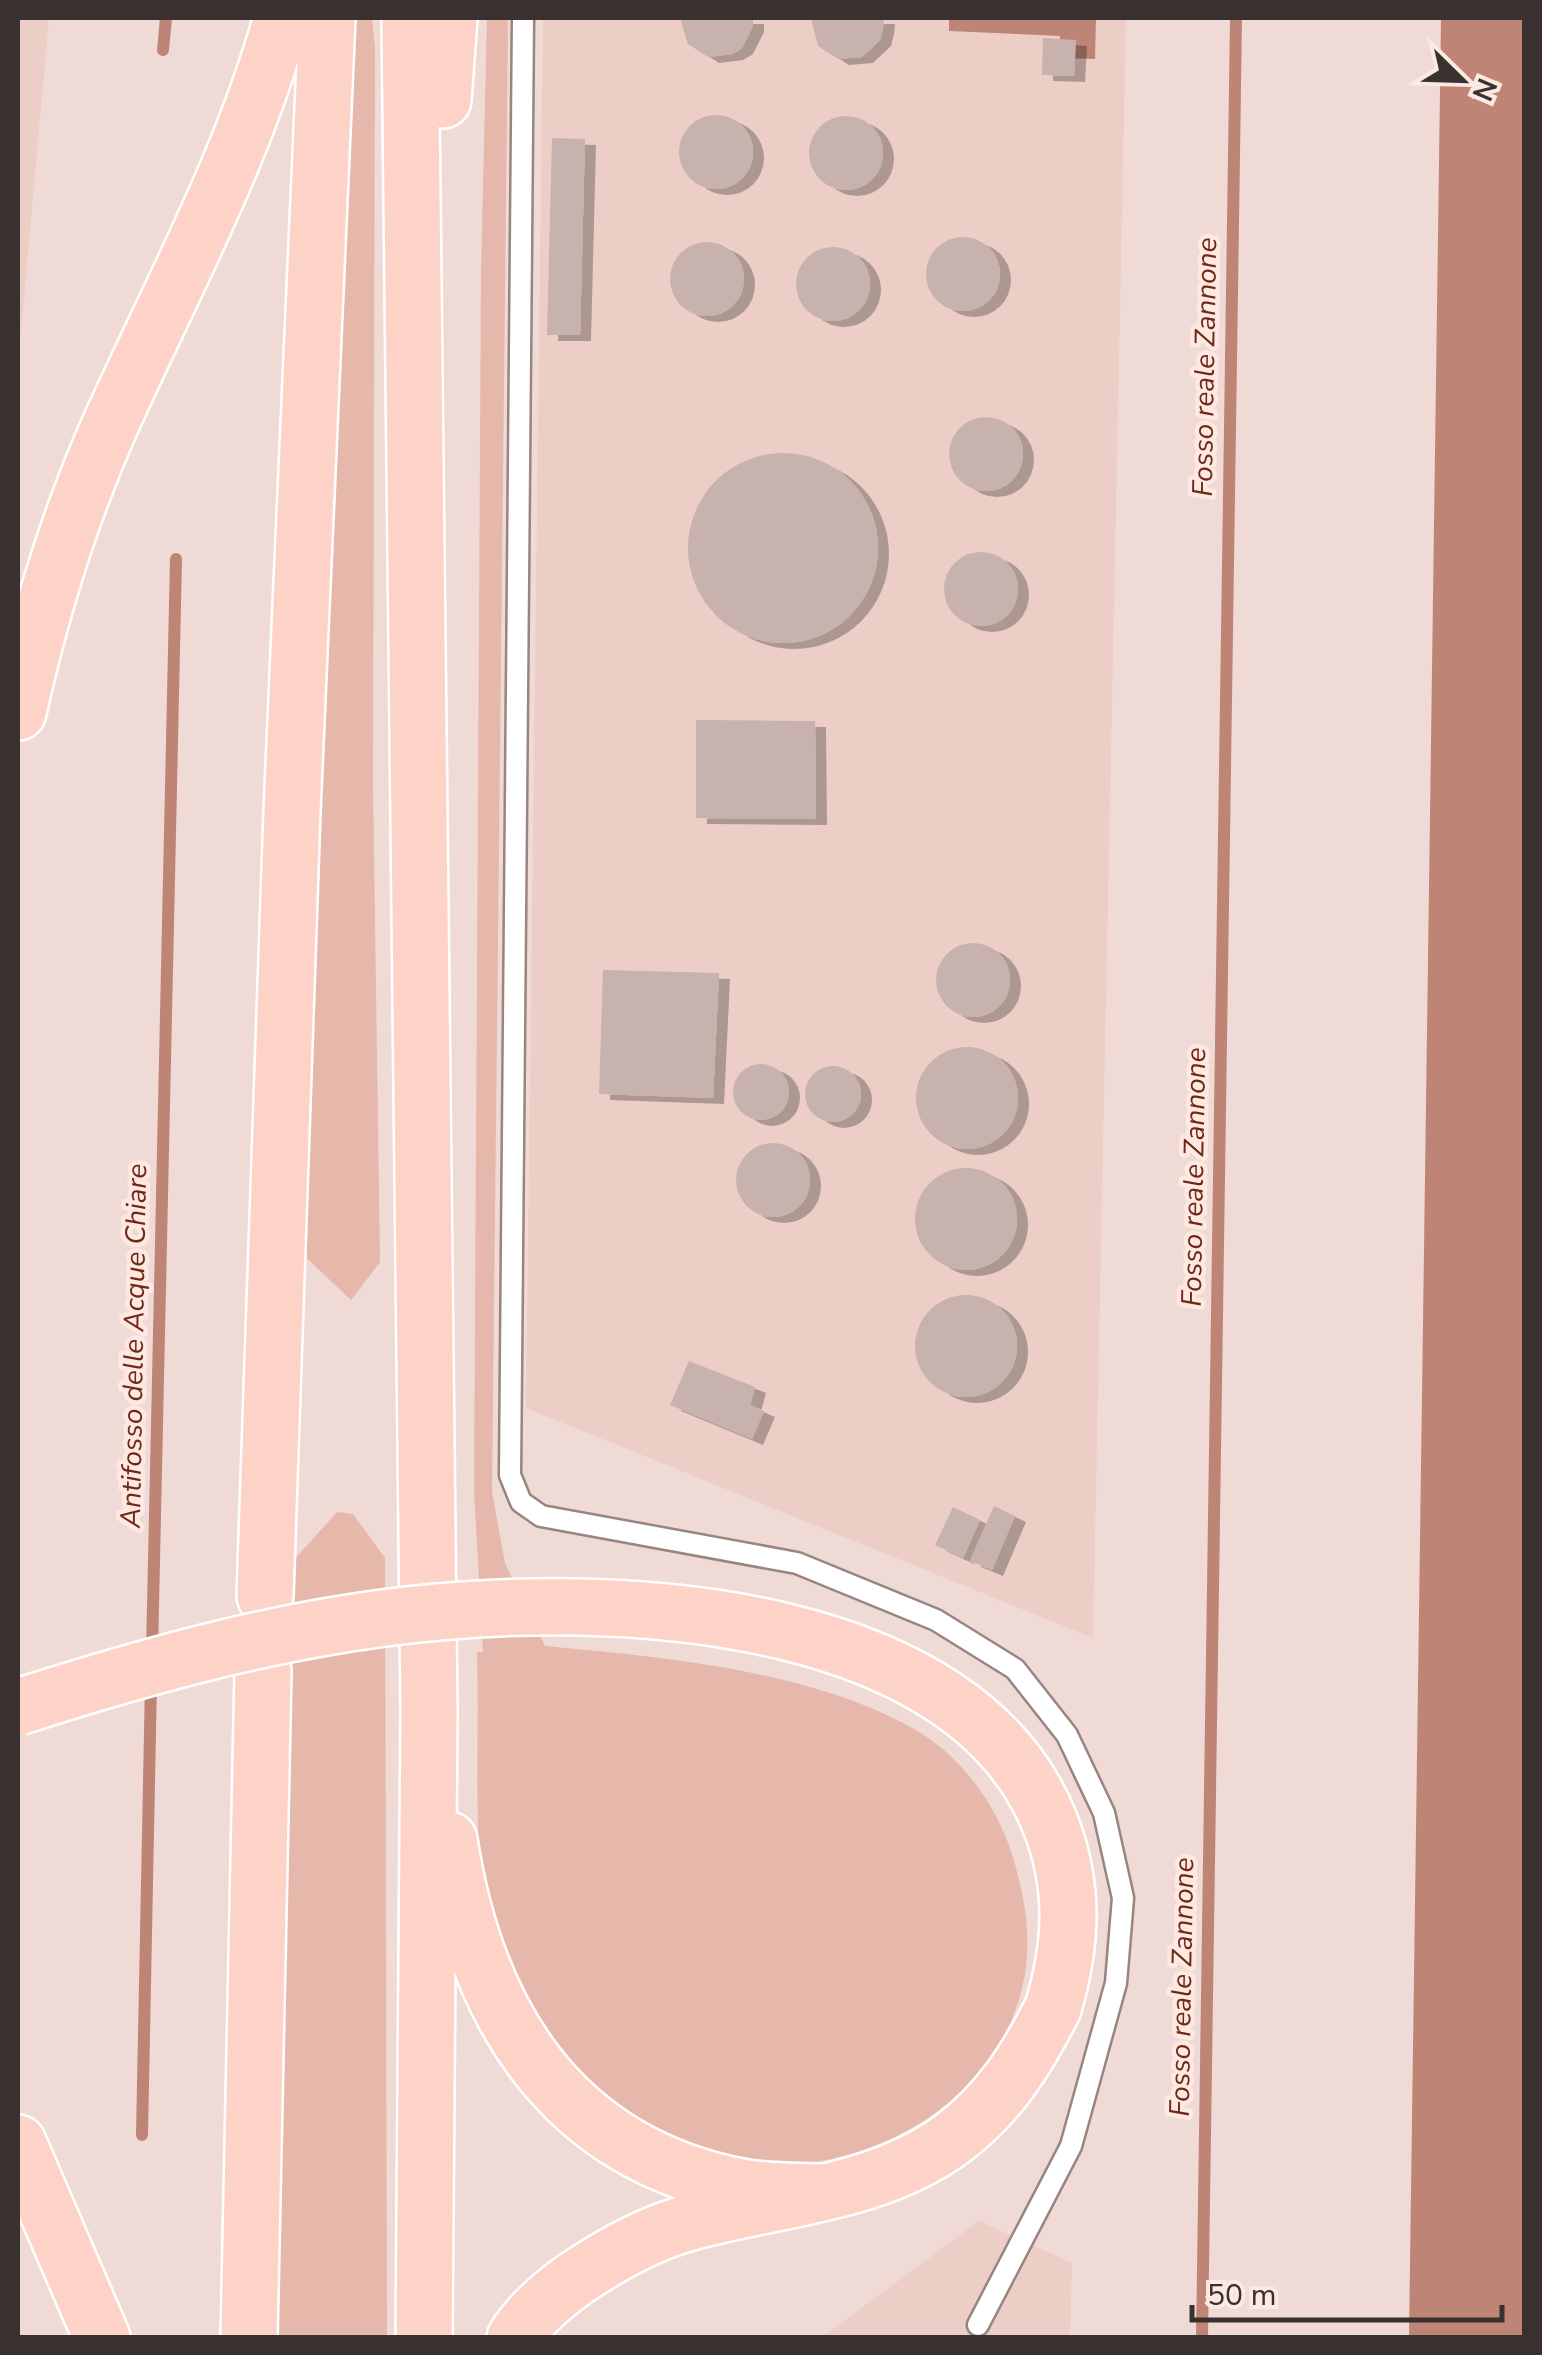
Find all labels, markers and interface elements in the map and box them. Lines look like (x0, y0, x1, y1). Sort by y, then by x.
north arrow (1412, 30, 1512, 130)
text: N (1463, 72, 1506, 106)
water label: Fosso reale Zannone (1184, 237, 1226, 497)
water label: Fosso reale Zannone (1173, 1047, 1215, 1307)
water label: Antifosso delle Acque Chiare (112, 1163, 156, 1530)
water label: Fosso reale Zannone (1161, 1857, 1203, 2117)
scale bar (1192, 2260, 1502, 2322)
text: 50 m (1207, 2275, 1276, 2316)

